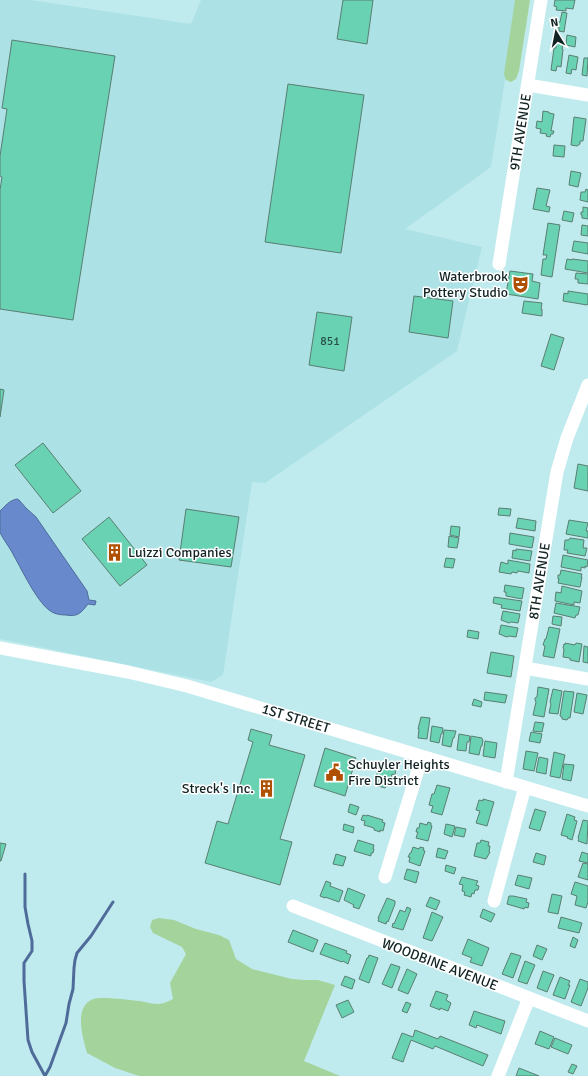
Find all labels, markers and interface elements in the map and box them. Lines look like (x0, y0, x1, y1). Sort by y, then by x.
north arrow (536, 12, 576, 52)
text: N (549, 16, 559, 30)
street label: 9TH AVENUE (506, 92, 535, 172)
place label: Waterbrook Pottery Studio (423, 268, 508, 301)
theatre icon: Waterbrook Pottery Studio (511, 274, 531, 294)
house number: 851 (320, 334, 340, 349)
street label: 8TH AVENUE (525, 541, 554, 621)
building icon: Luizzi Companies (105, 542, 125, 562)
place label: Luizzi Companies (128, 544, 232, 561)
street label: 1ST STREET (260, 700, 332, 737)
place label: Schuyler Heights Fire District (348, 756, 450, 789)
public building icon: Schuyler Heights Fire District (325, 762, 345, 782)
building icon: Streck's Inc. (257, 778, 277, 798)
place label: Streck's Inc. (182, 780, 254, 797)
street label: WOODBINE AVENUE (379, 934, 500, 994)

